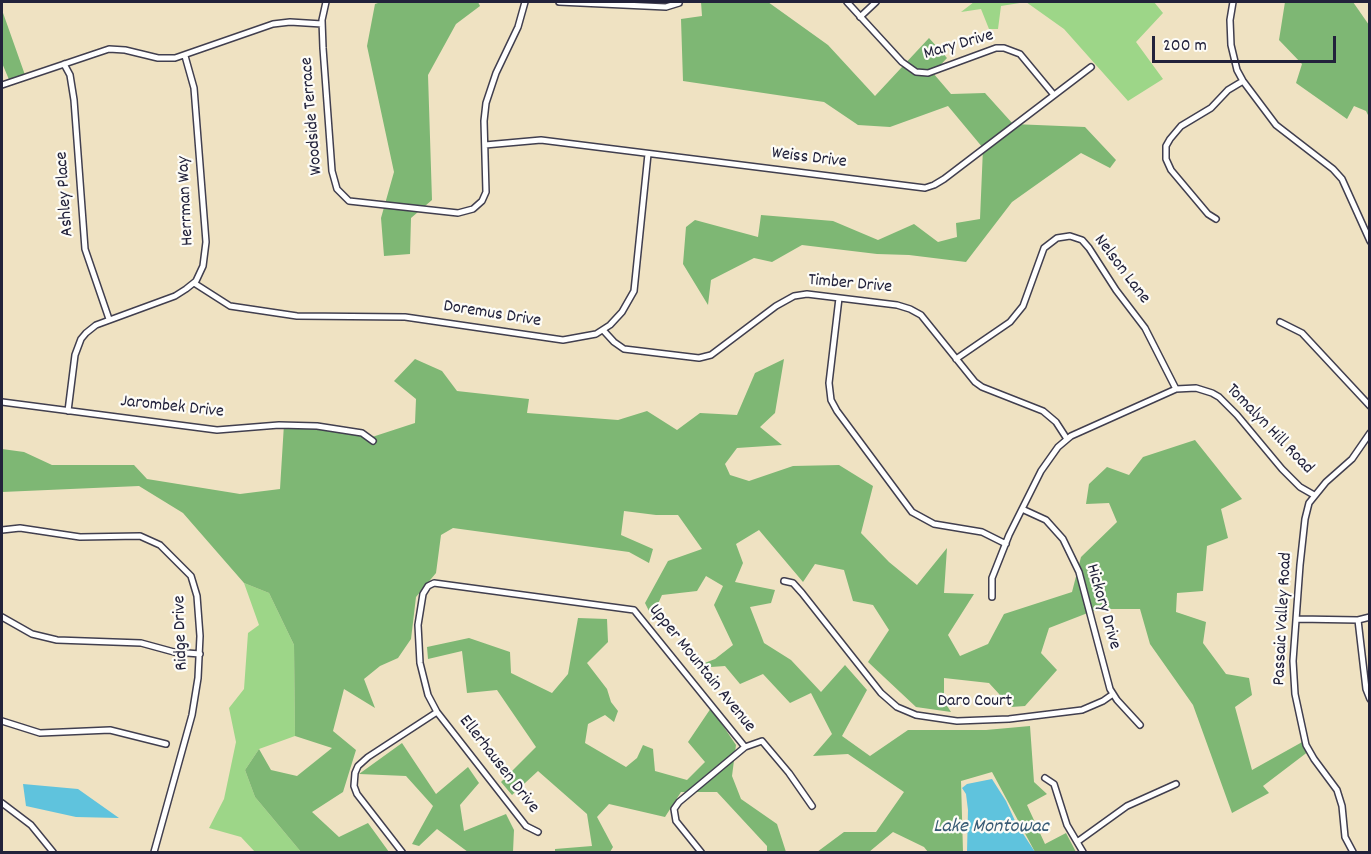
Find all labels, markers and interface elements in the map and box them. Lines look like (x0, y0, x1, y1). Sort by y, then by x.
scale bar (1155, 24, 1340, 62)
street label: Mary Drive (922, 26, 996, 66)
text: 200 m (1163, 34, 1207, 59)
street label: Woodside Terrace (297, 56, 329, 176)
street label: Weiss Drive (770, 144, 848, 174)
street label: Ashley Place (52, 151, 80, 237)
street label: Herrman Way (174, 156, 200, 246)
street label: Nelson Lane (1088, 231, 1154, 309)
street label: Timber Drive (807, 271, 893, 299)
street label: Doremus Drive (442, 297, 542, 333)
street label: Tomalyn Hill Road (1220, 380, 1318, 480)
street label: Jarombek Drive (119, 392, 225, 424)
street label: Passaic Valley Road (1270, 552, 1298, 686)
street label: Hickory Drive (1080, 562, 1124, 652)
street label: Ridge Drive (170, 595, 194, 671)
street label: Upper Mountain Avenue (643, 601, 759, 737)
street label: Daro Court (938, 692, 1012, 714)
street label: Ellerhausen Drive (453, 712, 543, 818)
water label: Lake Montowac (933, 816, 1049, 840)

